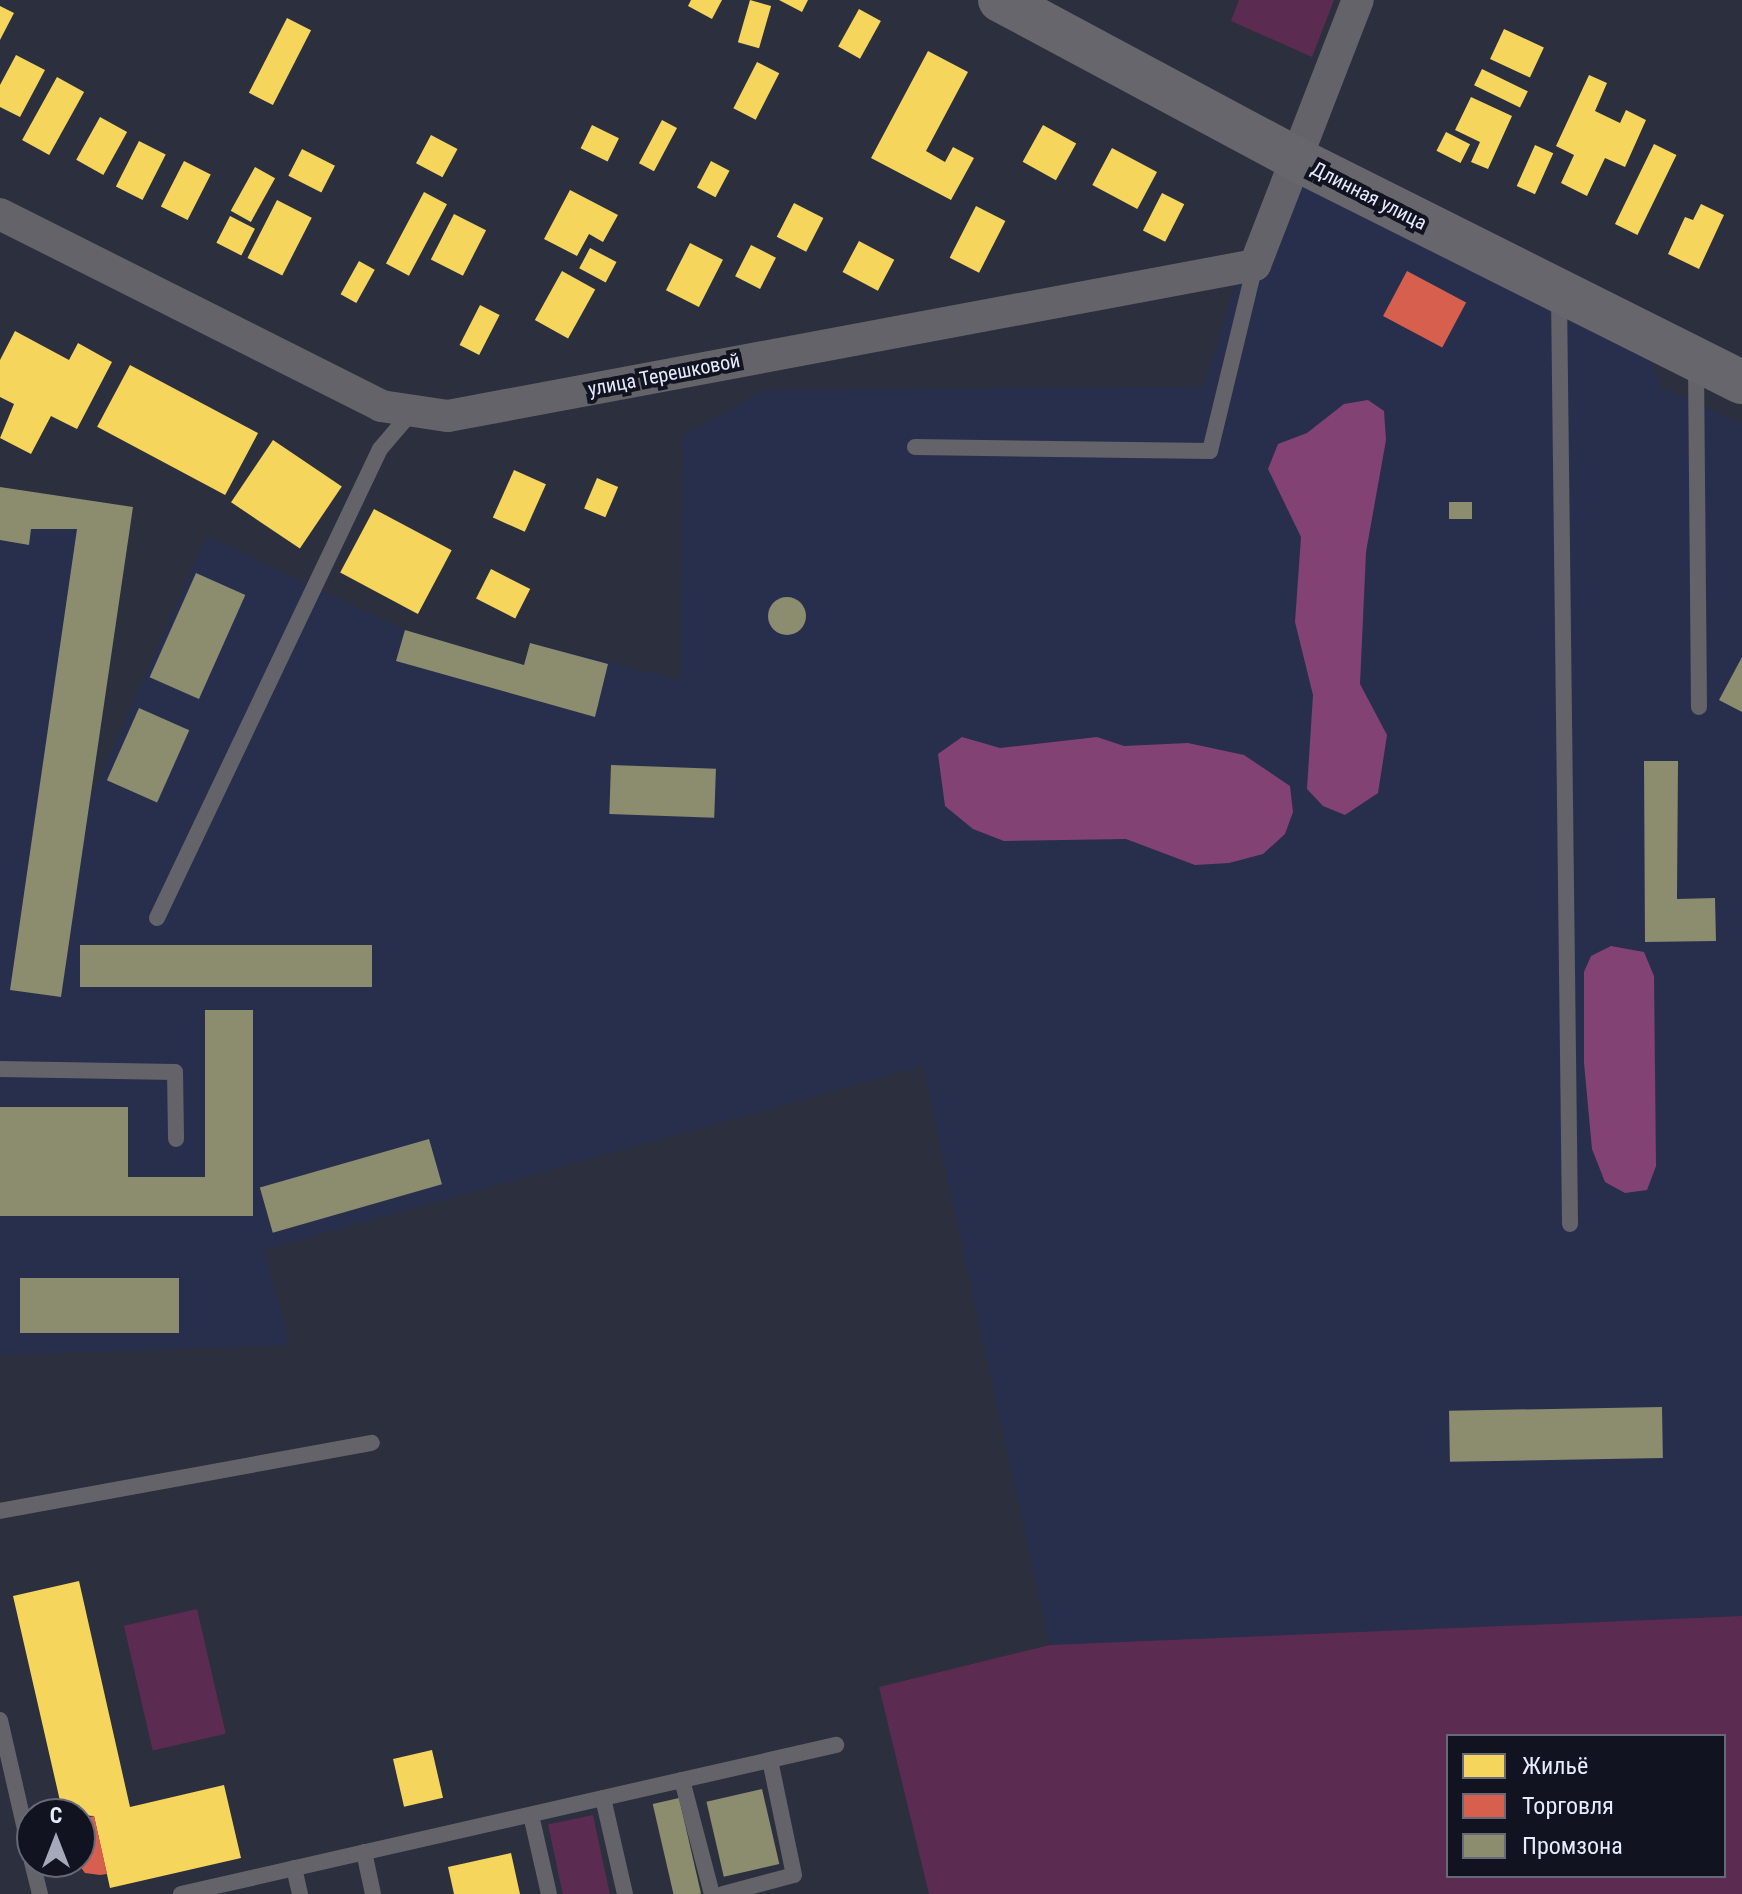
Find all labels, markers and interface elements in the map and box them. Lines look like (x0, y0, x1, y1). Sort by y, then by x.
street label: Длинная улица (1307, 157, 1431, 235)
street label: улица Терешковой (586, 348, 742, 402)
legend (1446, 1734, 1726, 1878)
text: Жильё (1522, 1752, 1588, 1780)
text: Торговля (1522, 1792, 1614, 1820)
north arrow (16, 1798, 96, 1878)
text: С (50, 1803, 62, 1828)
text: Промзона (1522, 1832, 1623, 1860)

